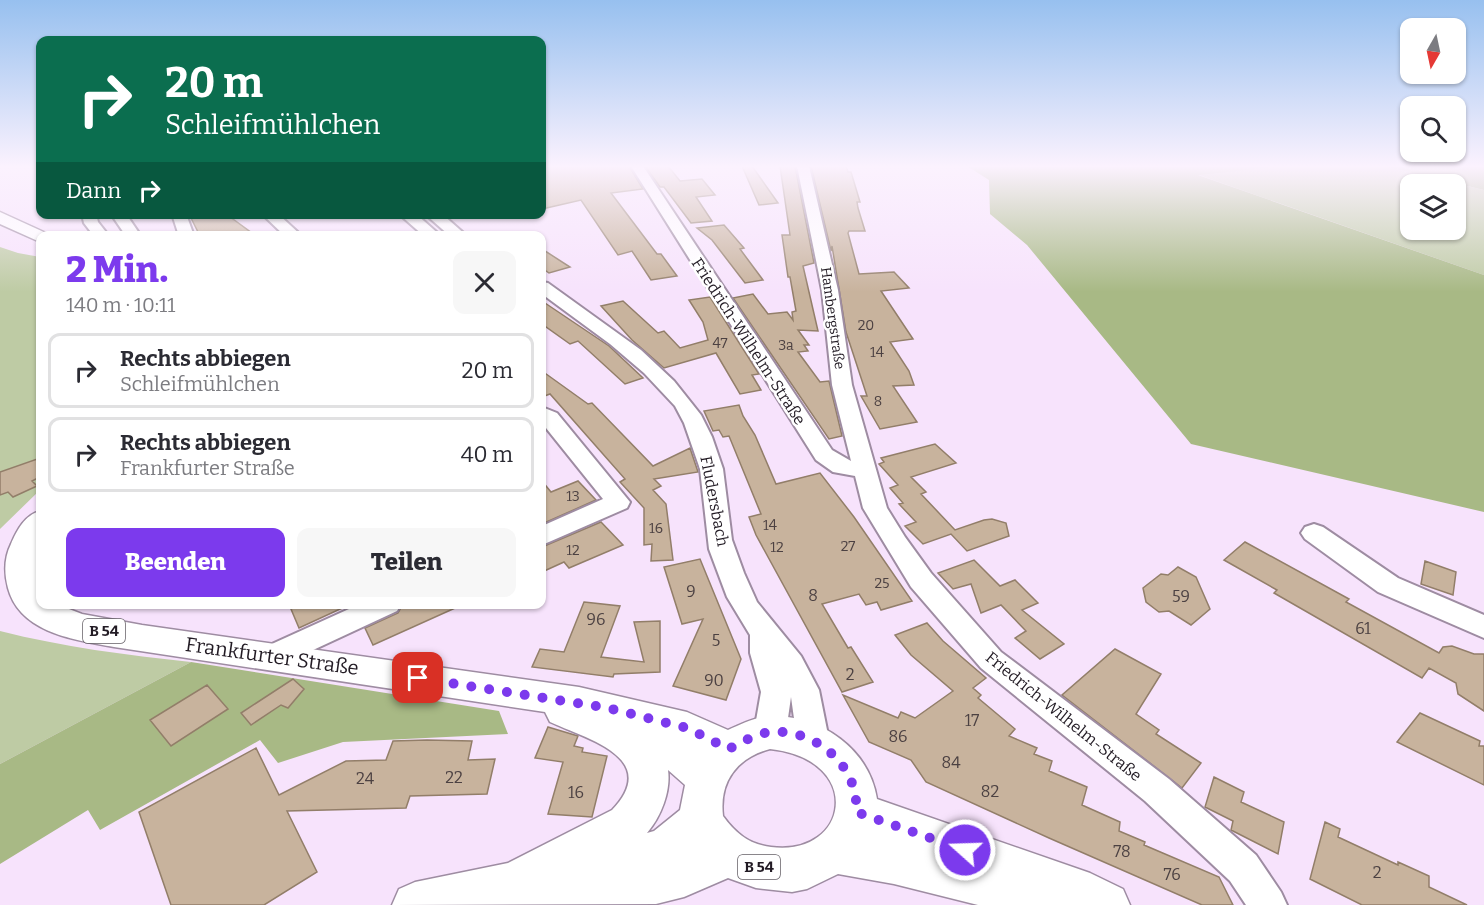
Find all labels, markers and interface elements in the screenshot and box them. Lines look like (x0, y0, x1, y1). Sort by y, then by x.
north arrow (1400, 18, 1466, 84)
map controls (1400, 18, 1466, 240)
text: 20 m (165, 58, 263, 108)
icon: right (66, 60, 144, 138)
button: search (1400, 96, 1466, 162)
text: Schleifmühlchen (165, 109, 380, 141)
icon: right (133, 174, 166, 207)
button: layers (1400, 174, 1466, 240)
text: Dann (66, 177, 121, 204)
text: 2 Min. (66, 248, 168, 292)
button: close (453, 251, 516, 314)
street label: Friedrich-Wilhelm-Straße (688, 254, 810, 428)
street label: Hambergstraße (817, 266, 848, 370)
text: 140 m · 10:11 (66, 293, 175, 317)
house number: 20 (858, 317, 874, 334)
house number: 47 (712, 335, 728, 352)
house number: 3a (778, 337, 794, 354)
house number: 14 (870, 344, 884, 361)
text: Rechts abbiegen (120, 345, 291, 372)
icon: right (69, 354, 102, 387)
text: 20 m (462, 357, 513, 384)
text: Schleifmühlchen (120, 372, 280, 396)
house number: 8 (874, 393, 882, 410)
text: Rechts abbiegen (120, 429, 291, 456)
icon: right (69, 438, 102, 471)
text: 40 m (461, 441, 513, 468)
street label: Fludersbach (696, 454, 733, 548)
text: Frankfurter Straße (120, 456, 295, 480)
house number: 13 (566, 488, 580, 505)
house number: 14 (763, 517, 777, 534)
house number: 16 (649, 520, 663, 537)
button: Beenden (66, 528, 285, 597)
button: Teilen (297, 528, 516, 597)
house number: 27 (841, 538, 855, 555)
house number: 12 (770, 539, 784, 556)
house number: 12 (566, 542, 580, 559)
house number: 25 (874, 575, 890, 592)
house number: 9 (686, 582, 696, 601)
house number: 8 (808, 586, 818, 605)
house number: 59 (1172, 587, 1190, 606)
house number: 96 (587, 610, 605, 629)
road number: B 54 (83, 619, 125, 643)
house number: 61 (1355, 619, 1371, 638)
house number: 5 (712, 631, 720, 650)
street label: Frankfurter Straße (184, 632, 360, 680)
street label: Friedrich-Wilhelm-Straße (982, 648, 1145, 785)
pin (392, 652, 443, 703)
icon: arrive (401, 661, 434, 694)
house number: 2 (846, 665, 854, 684)
house number: 90 (704, 671, 724, 690)
house number: 17 (965, 711, 979, 730)
house number: 86 (888, 727, 908, 746)
house number: 84 (942, 753, 961, 772)
house number: 22 (445, 768, 463, 787)
house number: 24 (356, 769, 375, 788)
house number: 82 (981, 782, 999, 801)
house number: 16 (568, 783, 584, 802)
position arrow (933, 818, 997, 882)
house number: 78 (1113, 842, 1131, 861)
road number: B 54 (738, 855, 780, 879)
house number: 2 (1373, 863, 1381, 882)
house number: 76 (1163, 865, 1181, 884)

